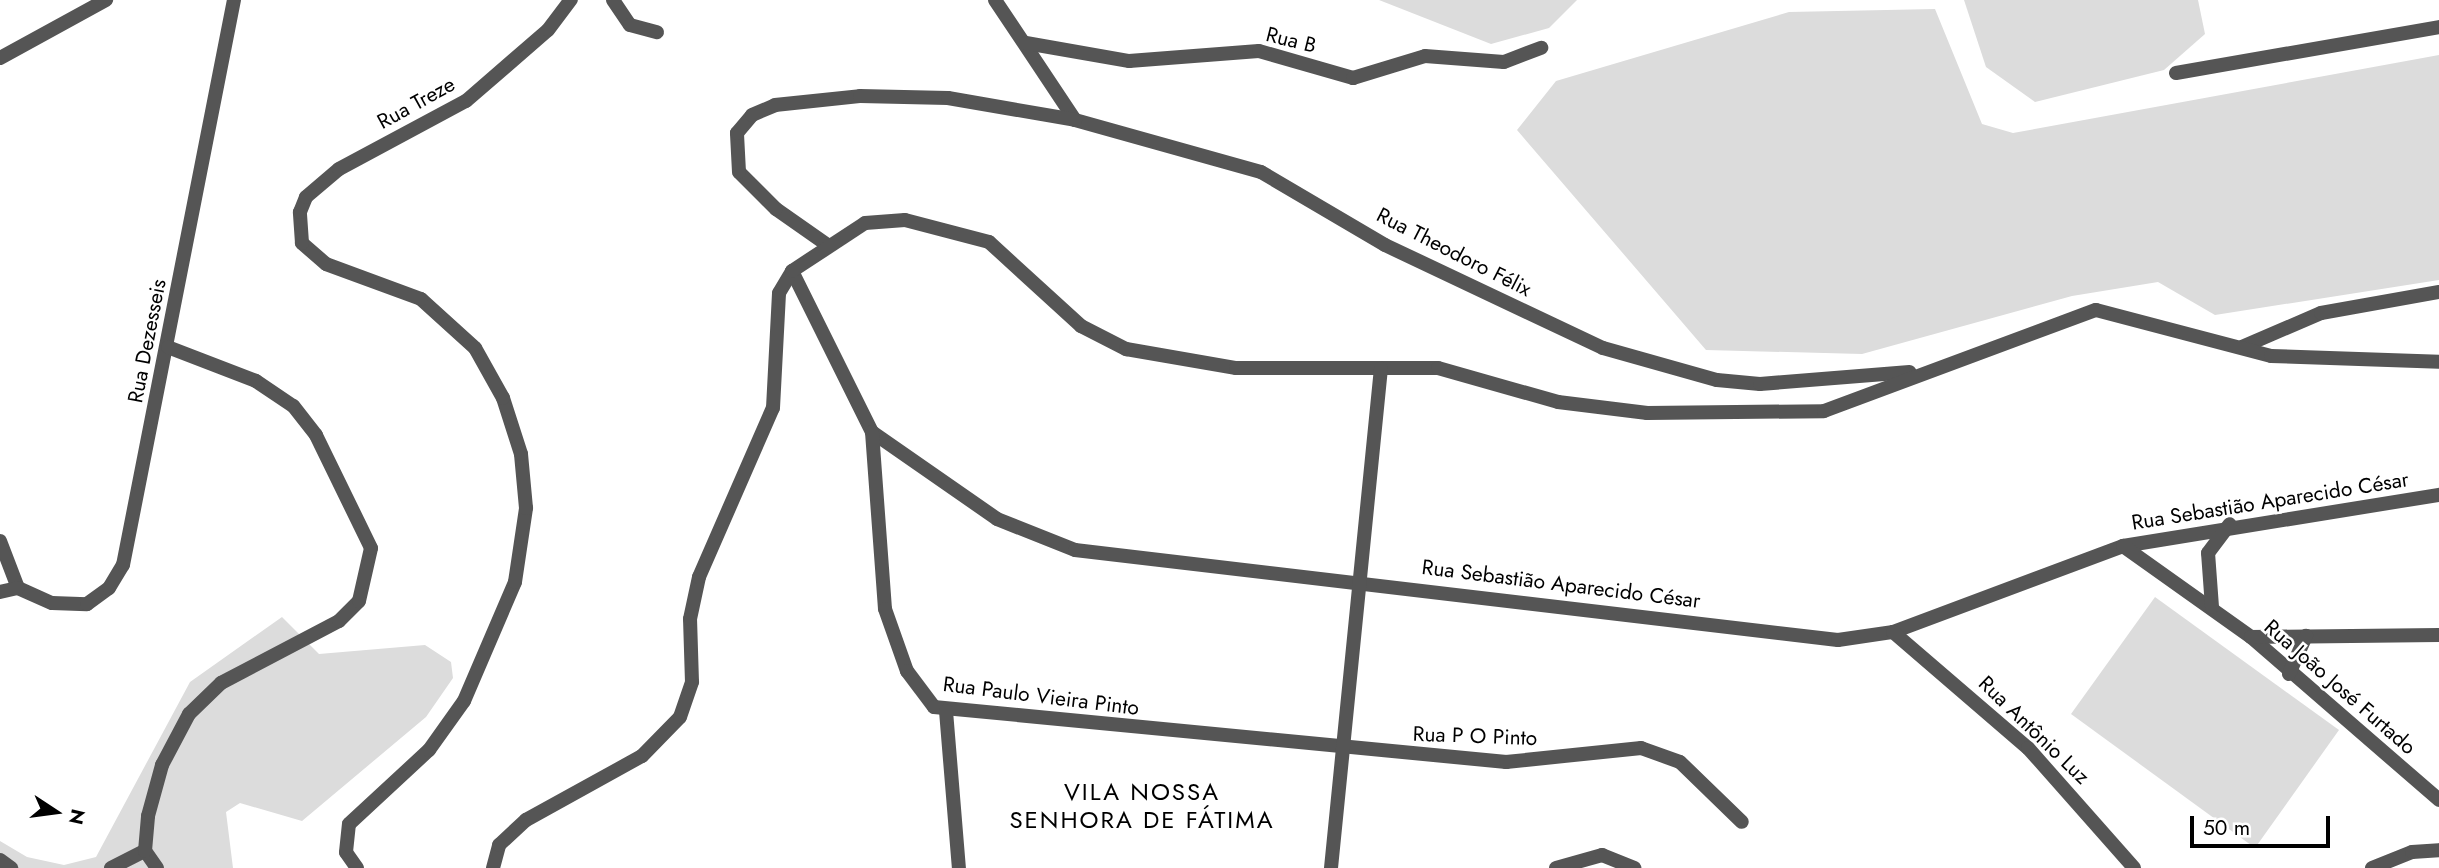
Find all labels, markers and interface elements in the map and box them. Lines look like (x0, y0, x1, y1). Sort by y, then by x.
street label: Rua B (1263, 22, 1319, 58)
street label: Rua Treze (373, 71, 459, 135)
street label: Rua Theodoro Félix (1372, 202, 1536, 302)
street label: Rua Dezesseis (123, 277, 171, 405)
street label: Rua Sebastião Aparecido César (2130, 467, 2410, 535)
street label: Rua Sebastião Aparecido César (1420, 554, 1702, 614)
street label: Rua João José Furtado (2259, 614, 2421, 760)
street label: Rua Paulo Vieira Pinto (941, 671, 1141, 721)
street label: Rua Antônio Luz (1973, 671, 2095, 789)
street label: Rua P O Pinto (1412, 721, 1538, 751)
north arrow (21, 777, 91, 847)
district label: VILA NOSSA SENHORA DE FÁTIMA (1012, 778, 1272, 834)
scale bar (2194, 802, 2334, 846)
text: N (62, 806, 92, 827)
text: 50 m (2203, 813, 2250, 843)

